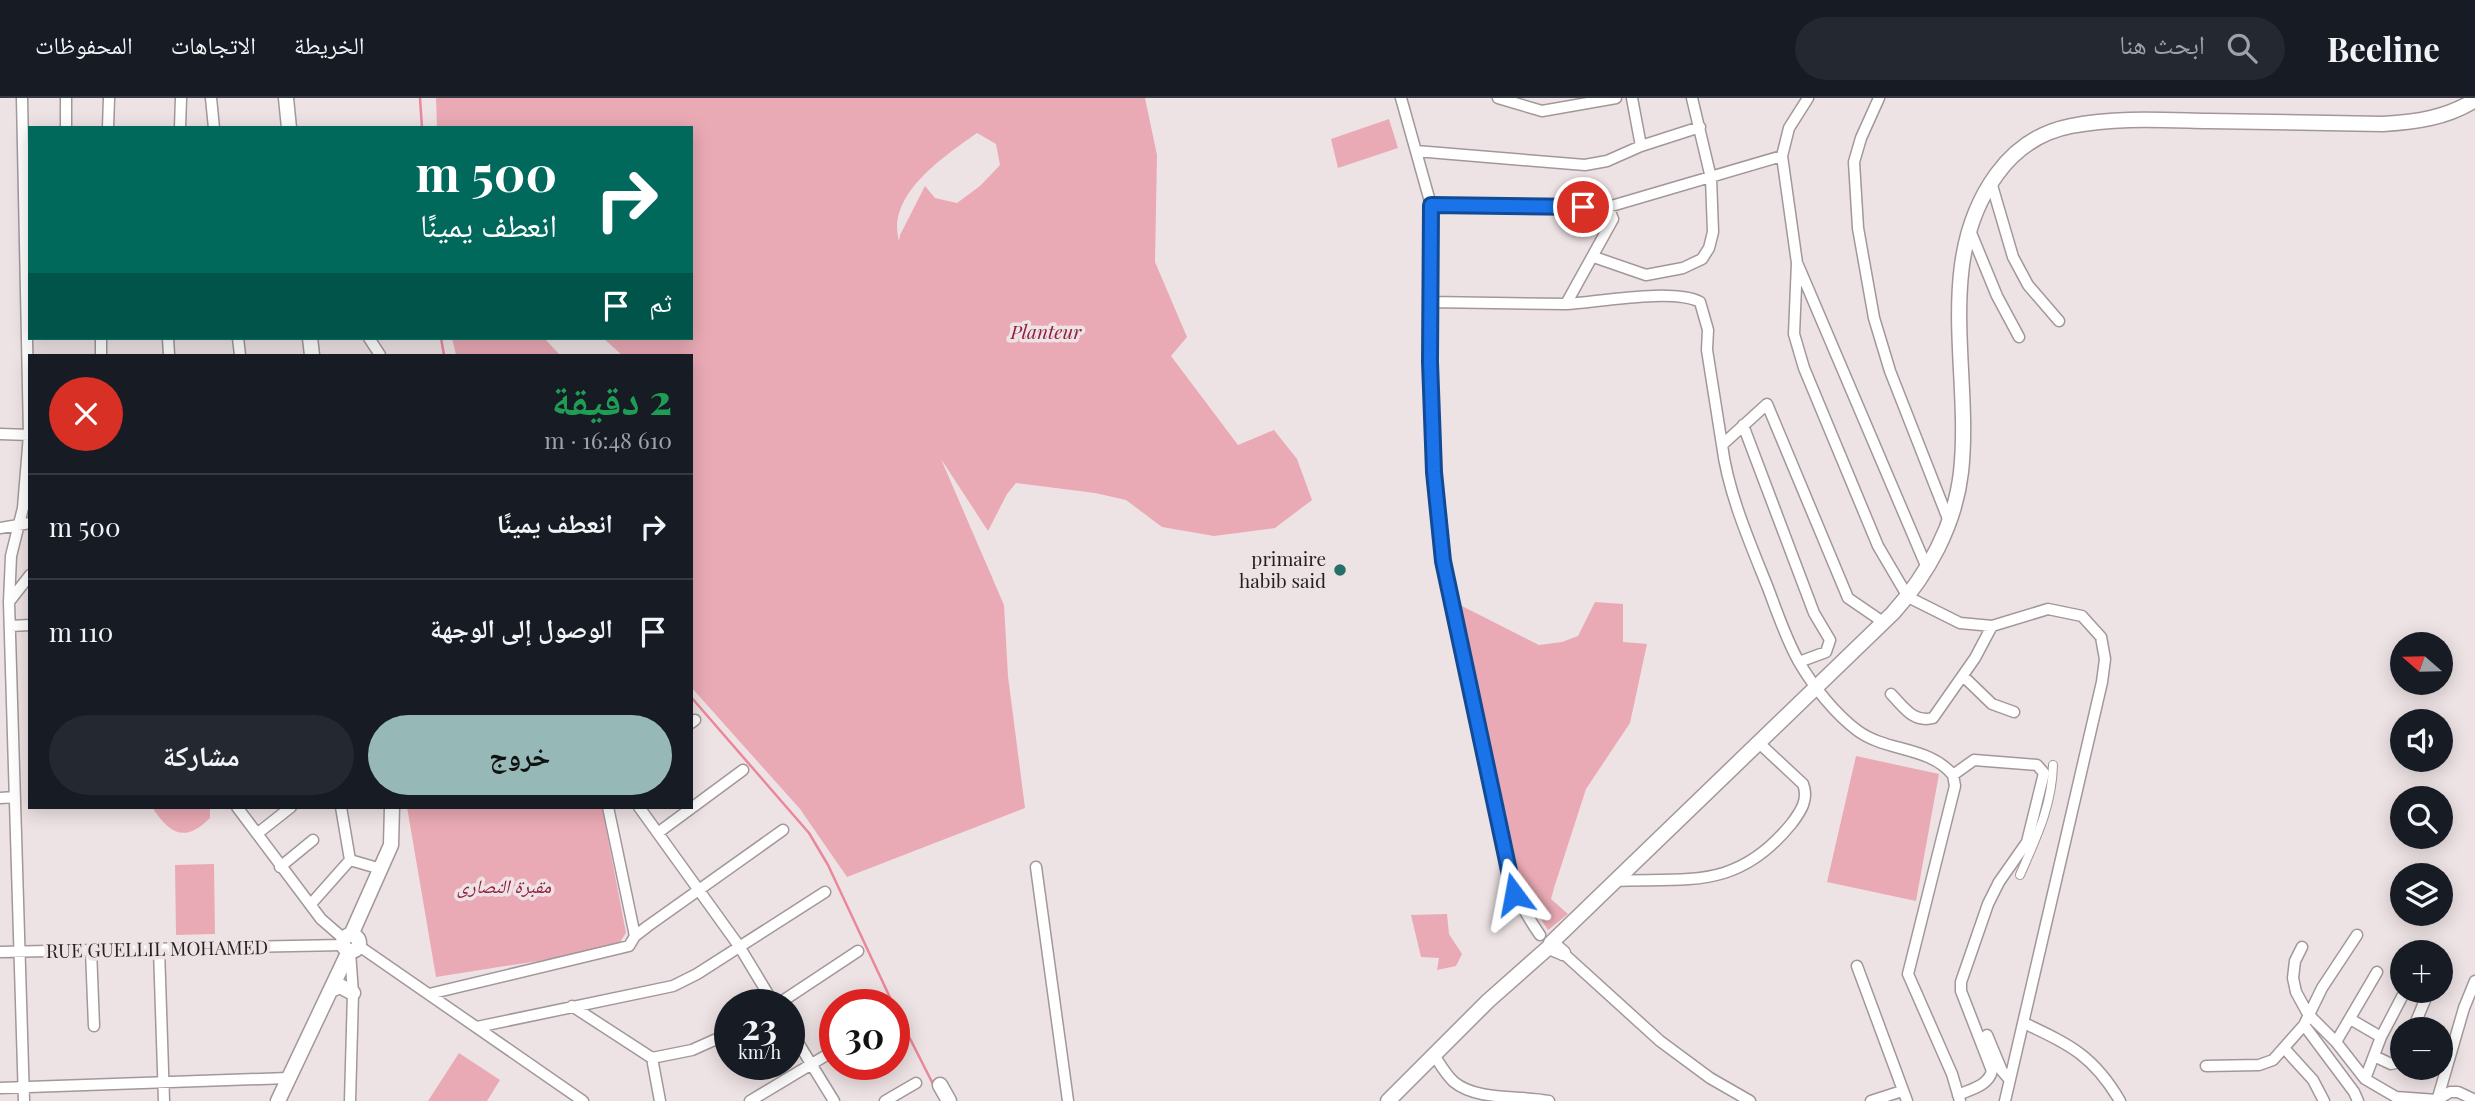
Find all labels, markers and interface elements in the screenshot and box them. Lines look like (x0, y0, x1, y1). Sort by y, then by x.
search box (1795, 17, 2285, 80)
text: ابحث هنا (2119, 26, 2205, 61)
text: Beeline (2327, 26, 2440, 70)
text: المحفوظات (35, 28, 133, 60)
text: الاتجاهات (171, 28, 256, 60)
text: الخريطة (294, 28, 365, 60)
icon: search (2223, 29, 2261, 67)
text: 500 m (416, 139, 557, 204)
icon: right (581, 154, 672, 245)
pin (1553, 177, 1613, 237)
icon: arrive (1564, 188, 1602, 226)
text: انعطف يمينًا (420, 202, 557, 245)
text: ثم (649, 284, 672, 319)
icon: arrive (597, 287, 635, 325)
park label: Planteur (1010, 318, 1082, 344)
text: 2 دقيقة (552, 370, 672, 426)
button: close (49, 377, 123, 451)
text: 610 m · 16:48 (544, 424, 672, 455)
text: انعطف يمينًا (497, 505, 613, 540)
icon: right (634, 508, 672, 546)
text: 500 m (49, 509, 121, 544)
place label: primaire habib said (1239, 545, 1326, 593)
marker: primaire habib said (1332, 562, 1348, 578)
text: الوصول إلى الوجهة (430, 610, 613, 645)
icon: arrive (634, 613, 672, 651)
text: 110 m (49, 614, 113, 649)
north arrow (2390, 632, 2454, 695)
map controls (2390, 632, 2453, 1080)
button: sound (2390, 709, 2453, 772)
button: مشاركة (49, 715, 354, 795)
button: خروج (368, 715, 672, 795)
button: search (2390, 786, 2453, 849)
position arrow (1477, 857, 1551, 931)
button: layers (2390, 863, 2453, 926)
park label: مقبرة النصارى (457, 872, 552, 898)
street label: RUE GUELLIL MOHAMED (46, 933, 268, 963)
button: + (2390, 940, 2453, 1003)
speed limit sign: 30 (819, 989, 910, 1080)
text: 23 (742, 1002, 777, 1049)
button: − (2390, 1017, 2453, 1080)
text: km/h (738, 1040, 781, 1064)

